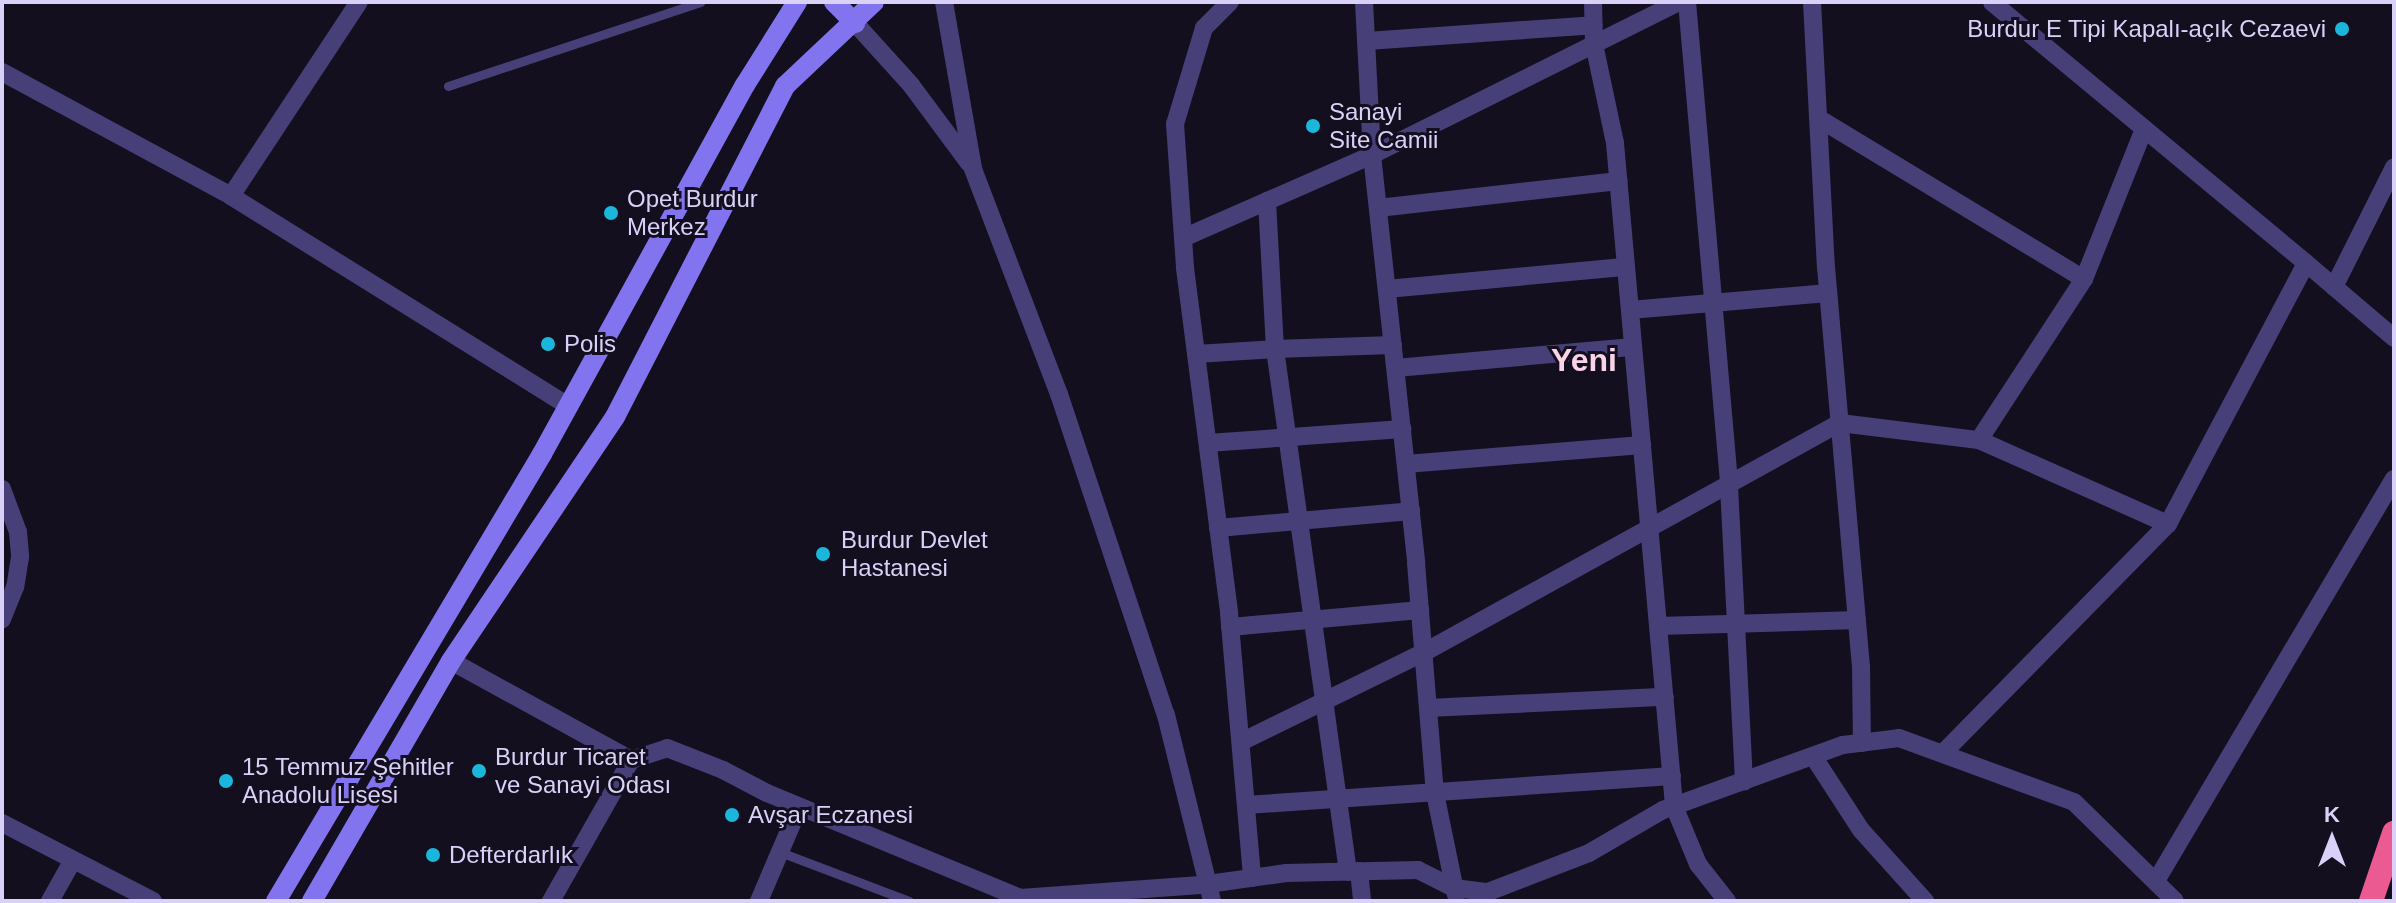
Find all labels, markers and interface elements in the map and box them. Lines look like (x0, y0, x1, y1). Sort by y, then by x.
place label: Burdur E Tipi Kapalı-açık Cezaevi (1967, 15, 2326, 43)
marker: Burdur E Tipi Kapalı-açık Cezaevi (2333, 20, 2351, 38)
place label: Sanayi Site Camii (1329, 98, 1438, 154)
marker: Sanayi Site Camii (1304, 117, 1322, 135)
place label: Opet Burdur Merkez (627, 185, 758, 241)
marker: Opet Burdur Merkez (602, 204, 620, 222)
place label: Polis (564, 330, 616, 358)
marker: Polis (539, 335, 557, 353)
district label: Yeni (1551, 341, 1617, 379)
place label: Burdur Devlet Hastanesi (841, 526, 988, 582)
marker: Burdur Devlet Hastanesi (812, 543, 834, 565)
place label: Burdur Ticaret ve Sanayi Odası (495, 743, 671, 799)
place label: 15 Temmuz Şehitler Anadolu Lisesi (242, 753, 454, 809)
marker: Burdur Ticaret ve Sanayi Odası (470, 762, 488, 780)
marker: 15 Temmuz Şehitler Anadolu Lisesi (217, 772, 235, 790)
north arrow (2292, 799, 2372, 879)
place label: Avşar Eczanesi (748, 801, 913, 829)
text: K (2324, 802, 2340, 827)
marker: Avşar Eczanesi (723, 806, 741, 824)
place label: Defterdarlık (449, 841, 573, 869)
marker: Defterdarlık (424, 846, 442, 864)

